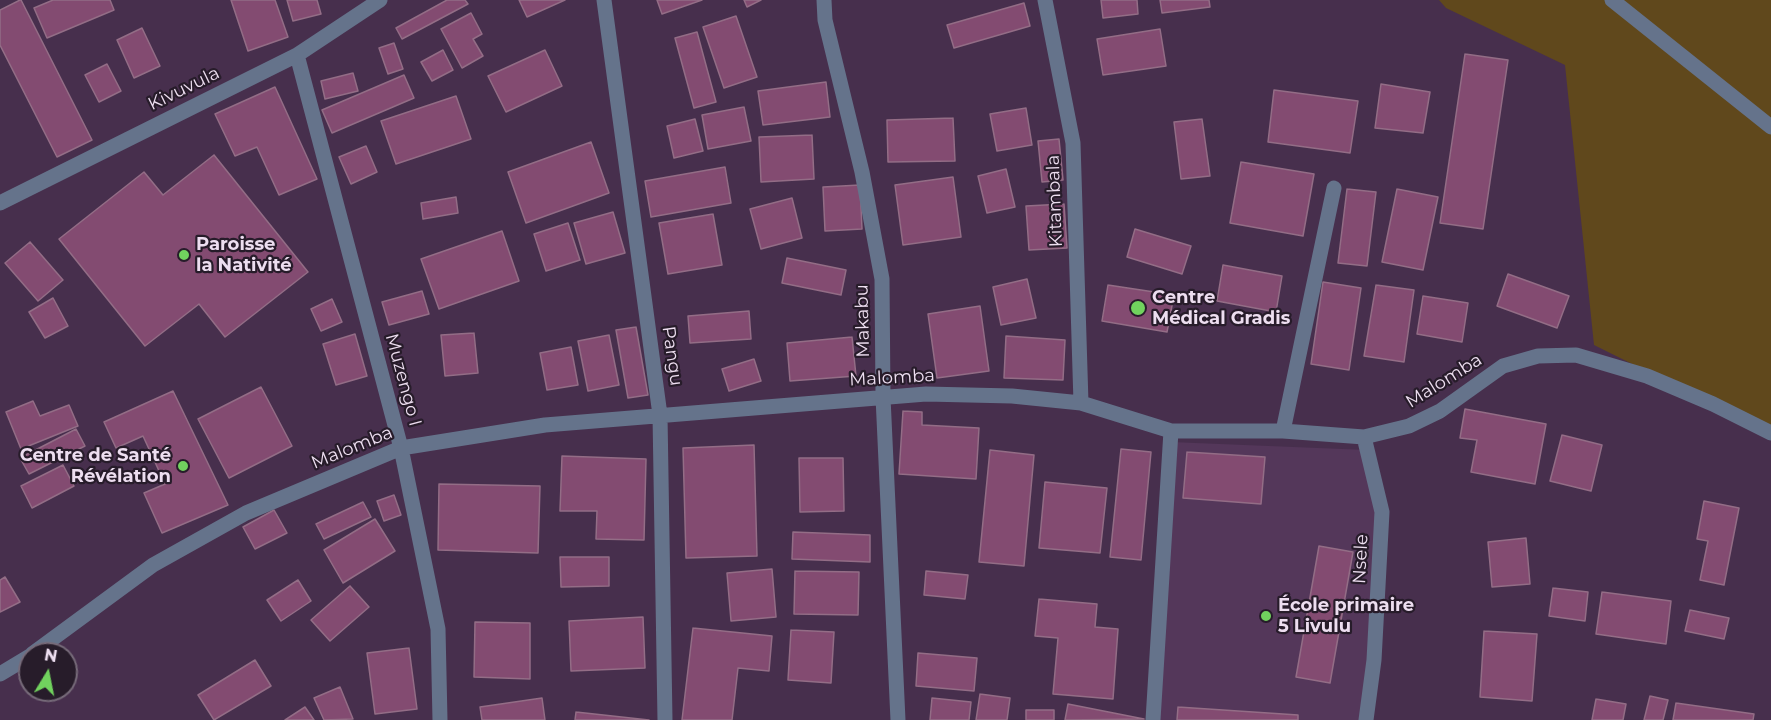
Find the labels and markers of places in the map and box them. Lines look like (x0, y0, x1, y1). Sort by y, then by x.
place label: Paroisse la Nativité (196, 234, 292, 276)
marker: Paroisse la Nativité (177, 248, 191, 262)
place label: Centre Médical Gradis (1152, 287, 1290, 330)
marker: Centre Médical Gradis (1129, 299, 1147, 317)
place label: Centre de Santé Révélation (20, 445, 171, 488)
marker: Centre de Santé Révélation (176, 459, 190, 473)
place label: École primaire 5 Livulu (1278, 595, 1414, 638)
marker: École primaire 5 Livulu (1259, 609, 1273, 623)

